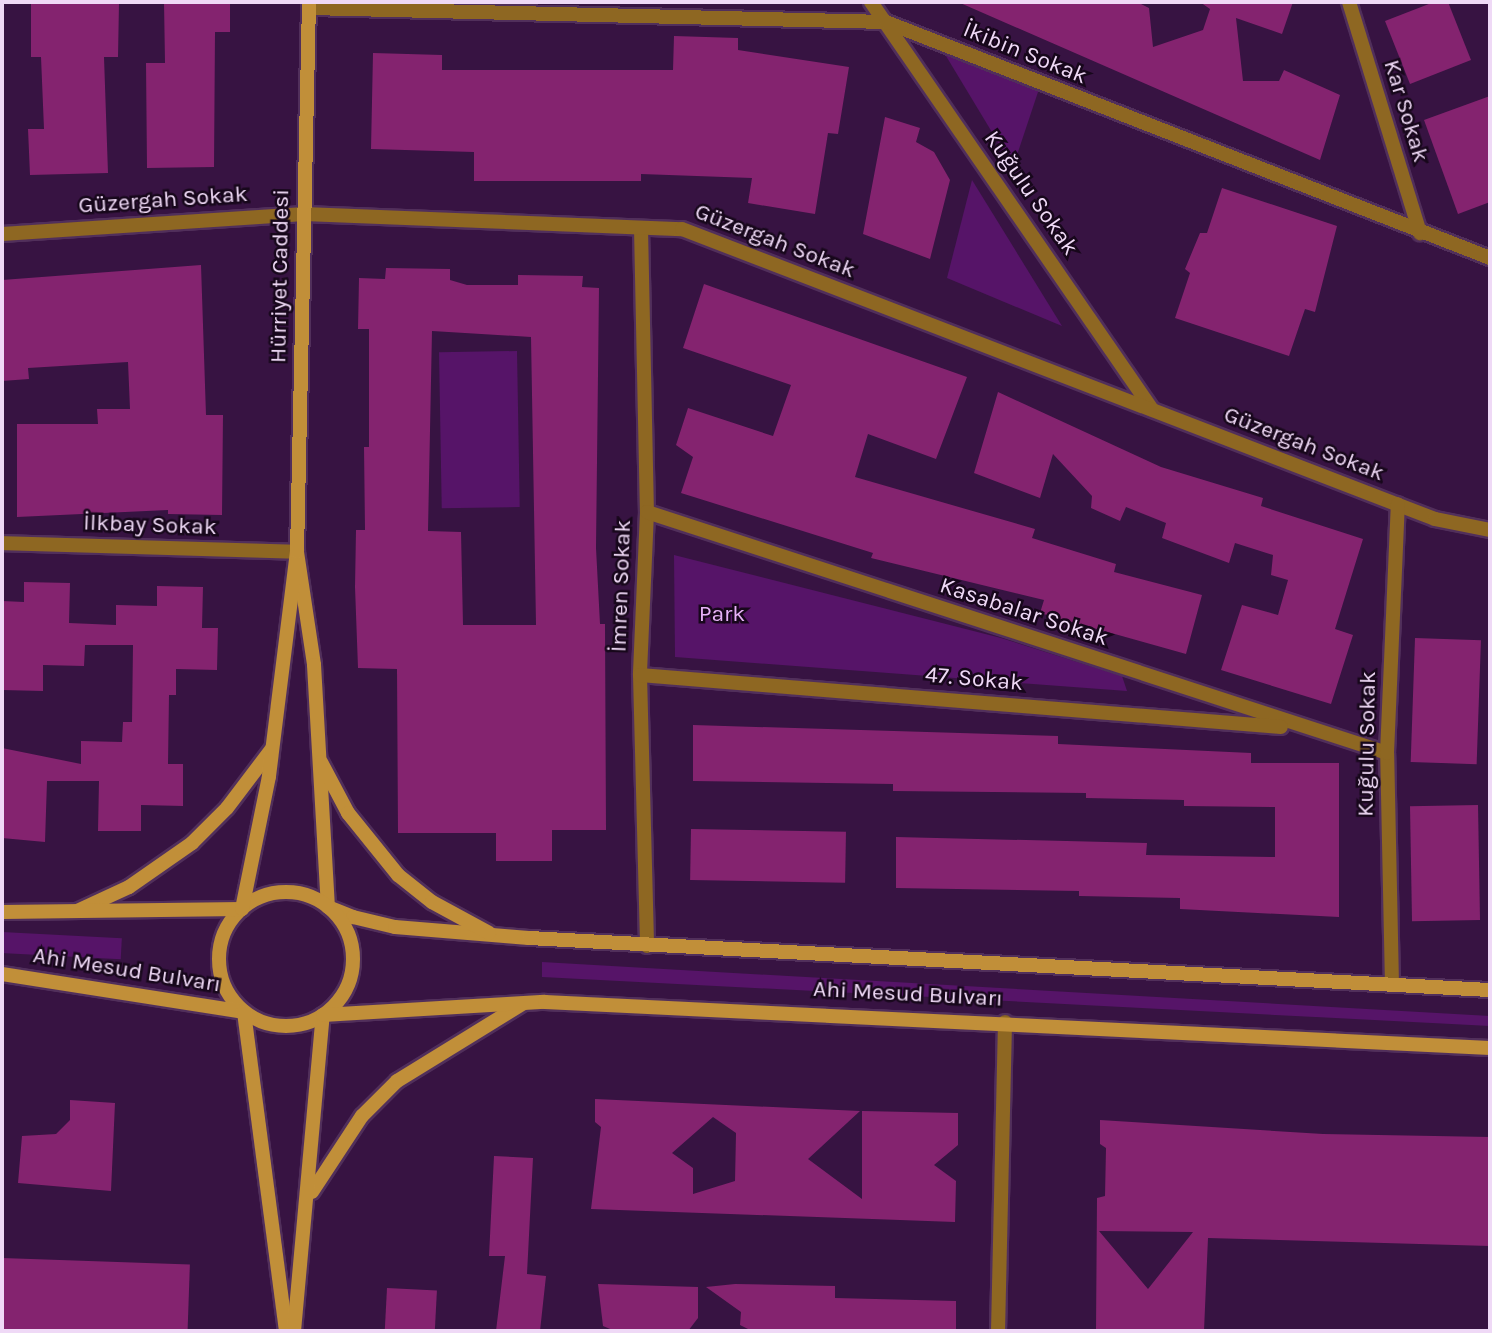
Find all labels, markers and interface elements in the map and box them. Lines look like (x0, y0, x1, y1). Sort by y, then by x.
street label: İkibin Sokak (959, 16, 1091, 90)
street label: Kar Sokak (1377, 57, 1435, 165)
street label: Kuğulu Sokak (978, 125, 1084, 261)
street label: Güzergah Sokak (78, 180, 248, 220)
street label: Hürriyet Caddesi (265, 189, 295, 363)
street label: Güzergah Sokak (691, 198, 859, 284)
street label: Güzergah Sokak (1220, 401, 1388, 487)
street label: İlkbay Sokak (83, 509, 217, 541)
street label: İmren Sokak (605, 519, 637, 653)
street label: Kasabalar Sokak (936, 572, 1112, 652)
park label: Park (699, 600, 745, 628)
street label: 47. Sokak (924, 661, 1024, 697)
street label: Kuğulu Sokak (1352, 671, 1382, 817)
street label: Ahi Mesud Bulvarı (31, 942, 223, 998)
street label: Ahi Mesud Bulvarı (812, 975, 1004, 1013)

